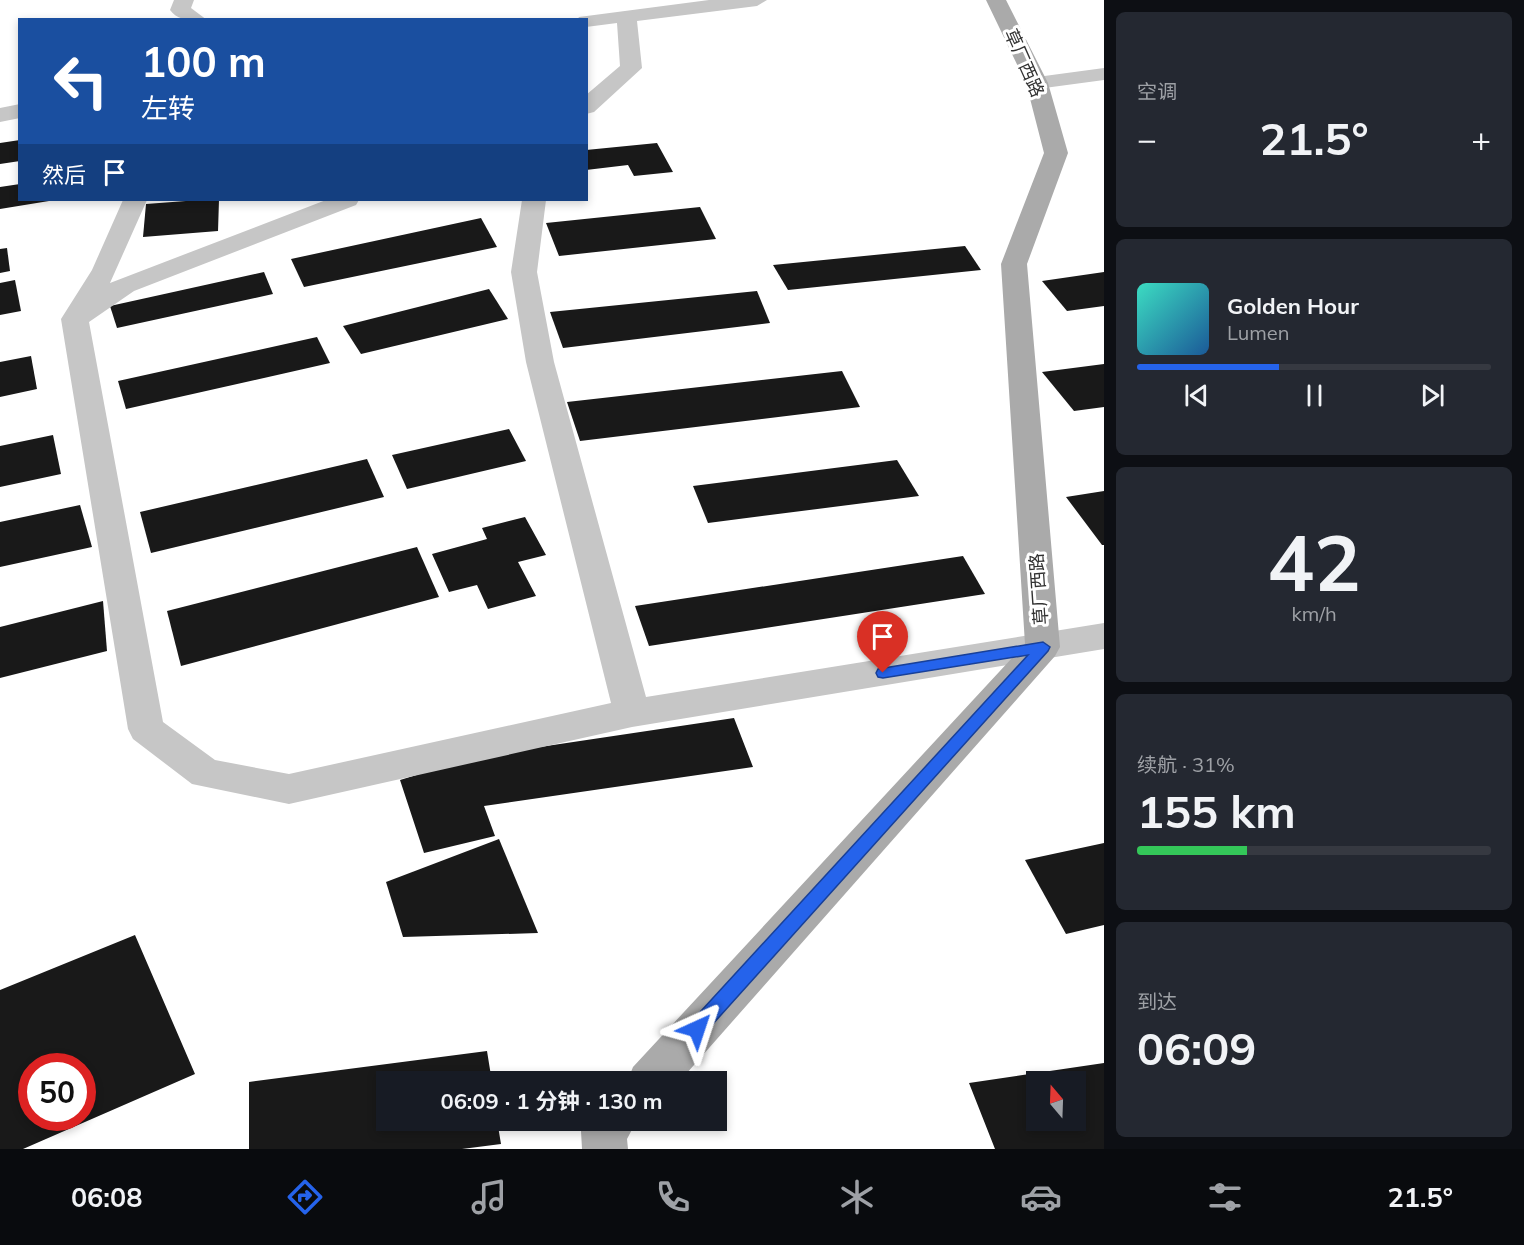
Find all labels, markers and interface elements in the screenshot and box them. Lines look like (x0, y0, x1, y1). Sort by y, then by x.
street label: 草厂西路 (999, 25, 1050, 100)
text: 100 m (141, 35, 266, 88)
icon: left (42, 42, 120, 120)
text: 空调 (1137, 79, 1177, 104)
text: 左转 (141, 91, 195, 125)
text: 21.5° (1259, 110, 1369, 166)
text: − (1137, 118, 1157, 159)
text: + (1471, 118, 1491, 159)
icon: arrive (98, 156, 131, 189)
text: 然后 (42, 161, 86, 189)
text: Golden Hour (1227, 292, 1359, 320)
text: Lumen (1227, 320, 1289, 345)
icon: previous (1180, 379, 1213, 412)
icon: pause (1298, 379, 1331, 412)
icon: next (1416, 379, 1449, 412)
text: 42 (1267, 513, 1361, 611)
street label: 草厂西路 (1025, 552, 1052, 626)
text: km/h (1291, 601, 1337, 626)
pin (857, 611, 908, 673)
icon: arrive (866, 620, 899, 653)
text: 续航 · 31% (1137, 752, 1235, 777)
text: 155 km (1137, 783, 1296, 839)
text: 到达 (1137, 989, 1177, 1014)
position arrow (665, 997, 729, 1061)
text: 06:09 (1137, 1020, 1256, 1076)
speed limit sign: 50 (18, 1053, 96, 1131)
north arrow (1026, 1071, 1086, 1131)
map controls (1026, 1071, 1086, 1131)
text: 06:09 · 1 分钟 · 130 m (440, 1087, 663, 1115)
icon: directions (284, 1176, 326, 1218)
icon: music (468, 1176, 510, 1218)
icon: phone (652, 1176, 694, 1218)
icon: climate (836, 1176, 878, 1218)
icon: car (1020, 1176, 1062, 1218)
icon: filters (1204, 1176, 1246, 1218)
text: 06:08 (71, 1180, 142, 1214)
text: 21.5° (1387, 1180, 1453, 1214)

